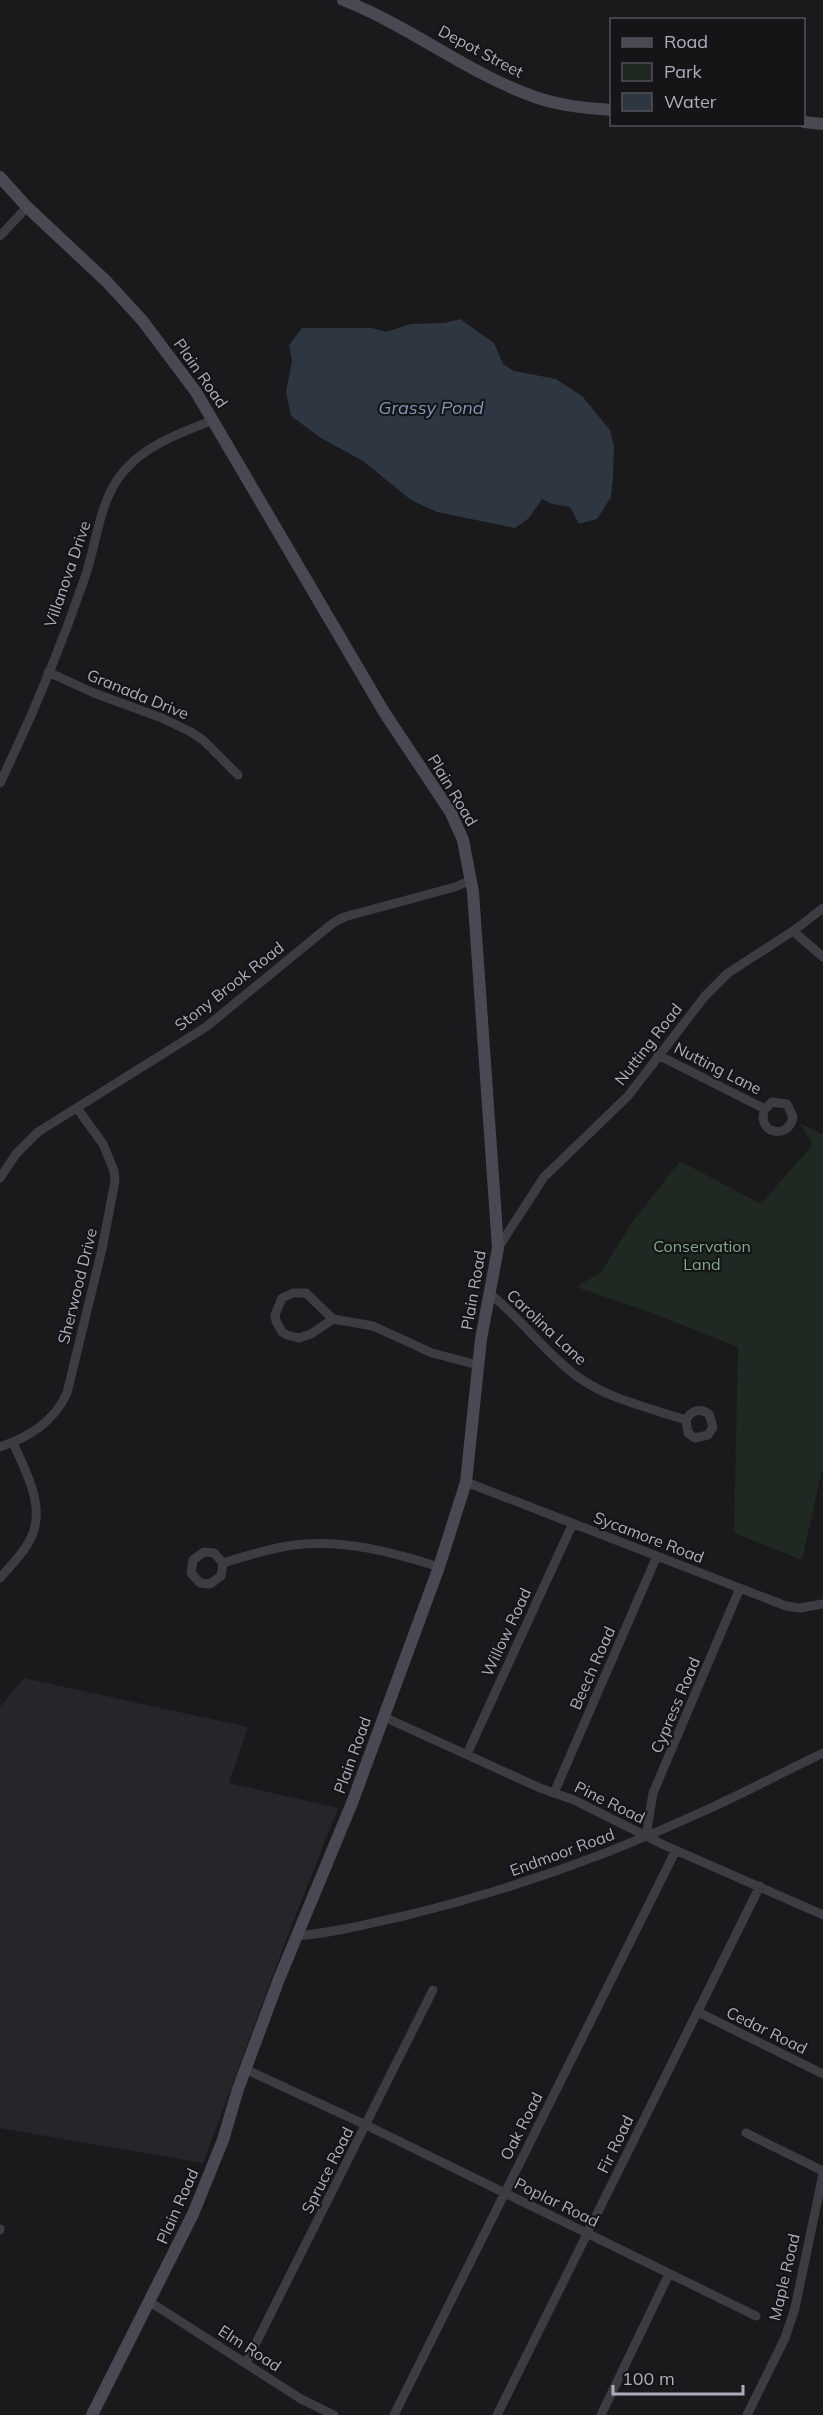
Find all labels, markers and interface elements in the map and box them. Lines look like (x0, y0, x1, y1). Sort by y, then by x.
legend (610, 18, 805, 126)
street label: Depot Street (435, 20, 527, 82)
text: Road (664, 30, 708, 53)
text: Park (664, 60, 703, 83)
text: Water (664, 90, 717, 113)
street label: Plain Road (170, 334, 232, 412)
water label: Grassy Pond (378, 396, 484, 419)
street label: Villanova Drive (39, 518, 95, 630)
street label: Granada Drive (84, 664, 192, 724)
street label: Plain Road (424, 750, 482, 830)
street label: Stony Brook Road (170, 937, 288, 1035)
street label: Nutting Road (610, 999, 686, 1089)
street label: Nutting Lane (671, 1037, 765, 1099)
street label: Sherwood Drive (53, 1226, 101, 1346)
park label: Conservation Land (653, 1236, 751, 1274)
street label: Plain Road (456, 1249, 490, 1331)
street label: Carolina Lane (503, 1285, 591, 1369)
street label: Sycamore Road (591, 1507, 707, 1567)
street label: Willow Road (477, 1584, 535, 1680)
street label: Beech Road (565, 1623, 619, 1713)
street label: Cypress Road (646, 1654, 704, 1756)
street label: Plain Road (329, 1714, 375, 1796)
street label: Pine Road (572, 1776, 648, 1828)
street label: Endmoor Road (507, 1824, 617, 1880)
street label: Cedar Road (723, 2002, 811, 2058)
street label: Oak Road (495, 2089, 547, 2163)
street label: Fir Road (592, 2112, 638, 2176)
street label: Spruce Road (297, 2123, 357, 2217)
street label: Plain Road (152, 2165, 202, 2247)
street label: Poplar Road (512, 2173, 602, 2231)
street label: Maple Road (764, 2231, 804, 2323)
street label: Elm Road (215, 2320, 285, 2376)
scale bar (613, 2358, 744, 2396)
text: 100 m (622, 2367, 675, 2390)

